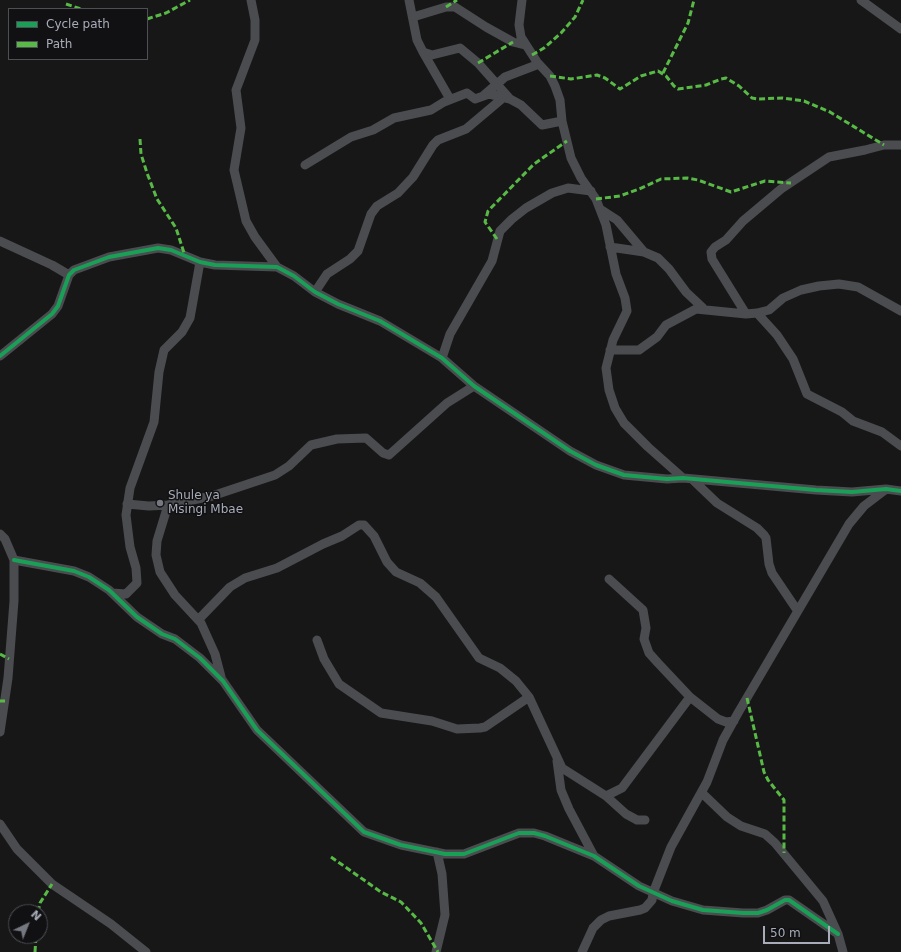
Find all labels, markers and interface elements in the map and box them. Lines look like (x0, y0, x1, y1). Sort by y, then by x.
legend (8, 8, 148, 60)
text: Cycle path (46, 17, 110, 31)
text: Path (46, 37, 72, 51)
place label: Shule ya Msingi Mbae (168, 489, 243, 517)
marker: Shule ya Msingi Mbae (155, 498, 165, 508)
north arrow (8, 904, 48, 944)
text: N (28, 908, 44, 923)
scale bar (765, 918, 832, 944)
text: 50 m (770, 926, 801, 940)

